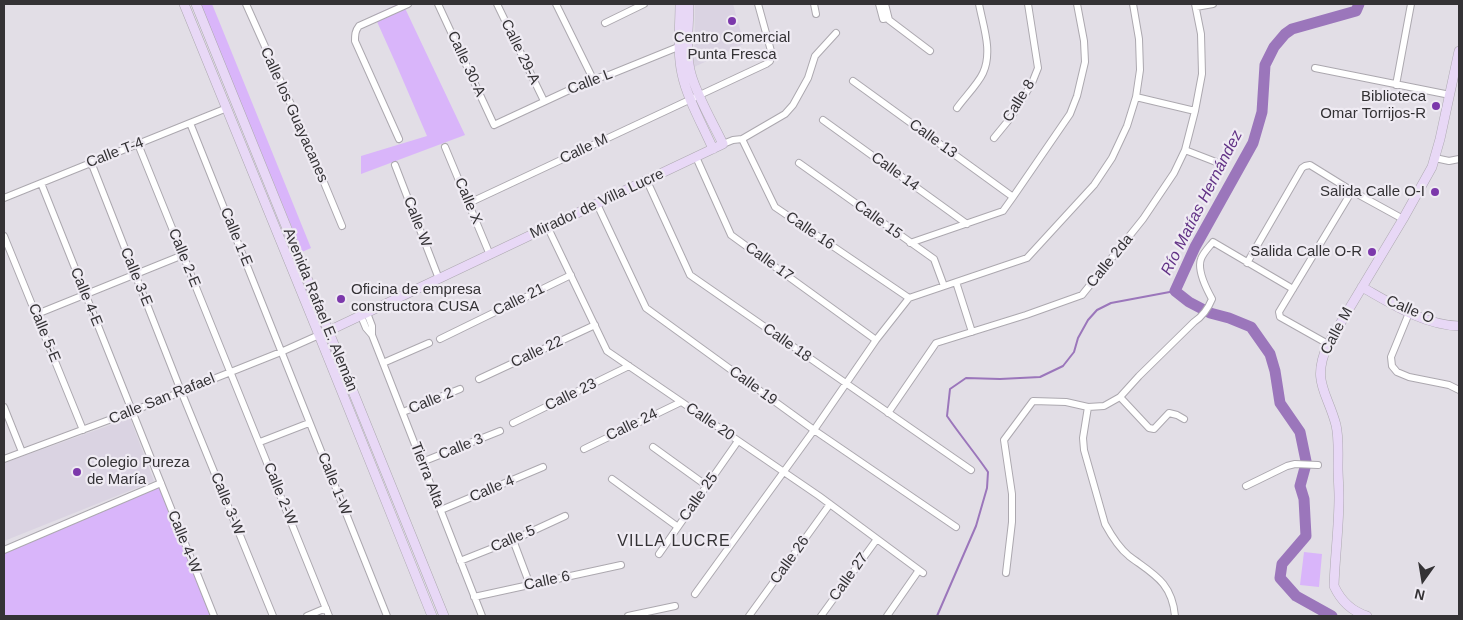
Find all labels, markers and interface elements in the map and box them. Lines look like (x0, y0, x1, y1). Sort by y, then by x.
marker: Centro Comercial Punta Fresca (726, 15, 738, 27)
street label: Calle 29-A (497, 17, 543, 87)
street label: Calle 30-A (443, 28, 489, 100)
place label: Centro Comercial Punta Fresca (674, 29, 790, 64)
street label: Calle los Guayacanes (256, 45, 332, 185)
street label: Calle L (565, 65, 615, 99)
street label: Calle 8 (999, 76, 1039, 126)
place label: Biblioteca Omar Torrijos-R (1320, 88, 1426, 123)
marker: Biblioteca Omar Torrijos-R (1430, 100, 1442, 112)
street label: Calle 13 (905, 116, 961, 162)
water label: Río Matías Hernández (1157, 127, 1247, 279)
street label: Calle M (557, 130, 611, 168)
street label: Calle T-4 (84, 134, 146, 172)
street label: Calle 14 (867, 149, 923, 195)
street label: Mirador de Villa Lucre (527, 165, 667, 243)
street label: Calle X (450, 175, 486, 227)
place label: Salida Calle O-I (1320, 183, 1425, 201)
marker: Salida Calle O-I (1429, 186, 1441, 198)
street label: Calle W (399, 194, 435, 250)
street label: Calle 15 (850, 197, 906, 243)
street label: Calle 1-E (216, 205, 256, 269)
street label: Calle 16 (782, 208, 838, 254)
street label: Calle 2-E (164, 226, 204, 290)
street label: Avenida Rafael E. Alemán (279, 226, 361, 394)
street label: Calle 2da (1083, 231, 1137, 291)
street label: Calle 17 (741, 239, 797, 285)
place label: Salida Calle O-R (1250, 243, 1362, 261)
street label: Calle 3-E (116, 245, 156, 309)
marker: Salida Calle O-R (1366, 246, 1378, 258)
street label: Calle 4-E (66, 265, 106, 329)
street label: Calle 21 (490, 280, 548, 320)
place label: Oficina de empresa constructora CUSA (351, 281, 481, 316)
street label: Calle O (1383, 292, 1437, 328)
marker: Oficina de empresa constructora CUSA (335, 293, 347, 305)
street label: Calle 5-E (24, 301, 64, 365)
street label: Calle M (1317, 304, 1357, 358)
street label: Calle 18 (759, 320, 815, 366)
street label: Calle 22 (508, 332, 566, 372)
street label: Calle 19 (725, 363, 781, 409)
street label: Calle San Rafael (106, 370, 218, 428)
street label: Calle 23 (542, 375, 600, 415)
street label: Calle 2 (406, 384, 456, 418)
street label: Calle 20 (682, 399, 738, 445)
street label: Calle 24 (603, 405, 661, 445)
street label: Calle 3 (436, 430, 486, 464)
street label: Tierra Alta (406, 440, 448, 510)
street label: Calle 1-W (313, 450, 355, 518)
place label: Colegio Pureza de María (87, 454, 190, 489)
street label: Calle 2-W (259, 460, 301, 528)
marker: Colegio Pureza de María (71, 466, 83, 478)
street label: Calle 25 (676, 469, 722, 525)
street label: Calle 3-W (206, 470, 248, 538)
street label: Calle 4 (467, 472, 517, 506)
street label: Calle 4-W (163, 508, 205, 576)
street label: Calle 5 (488, 522, 538, 556)
district label: VILLA LUCRE (616, 532, 732, 552)
street label: Calle 26 (767, 532, 813, 588)
street label: Calle 27 (826, 549, 872, 605)
north arrow (1398, 555, 1448, 605)
street label: Calle 6 (522, 567, 572, 595)
text: N (1413, 586, 1426, 604)

